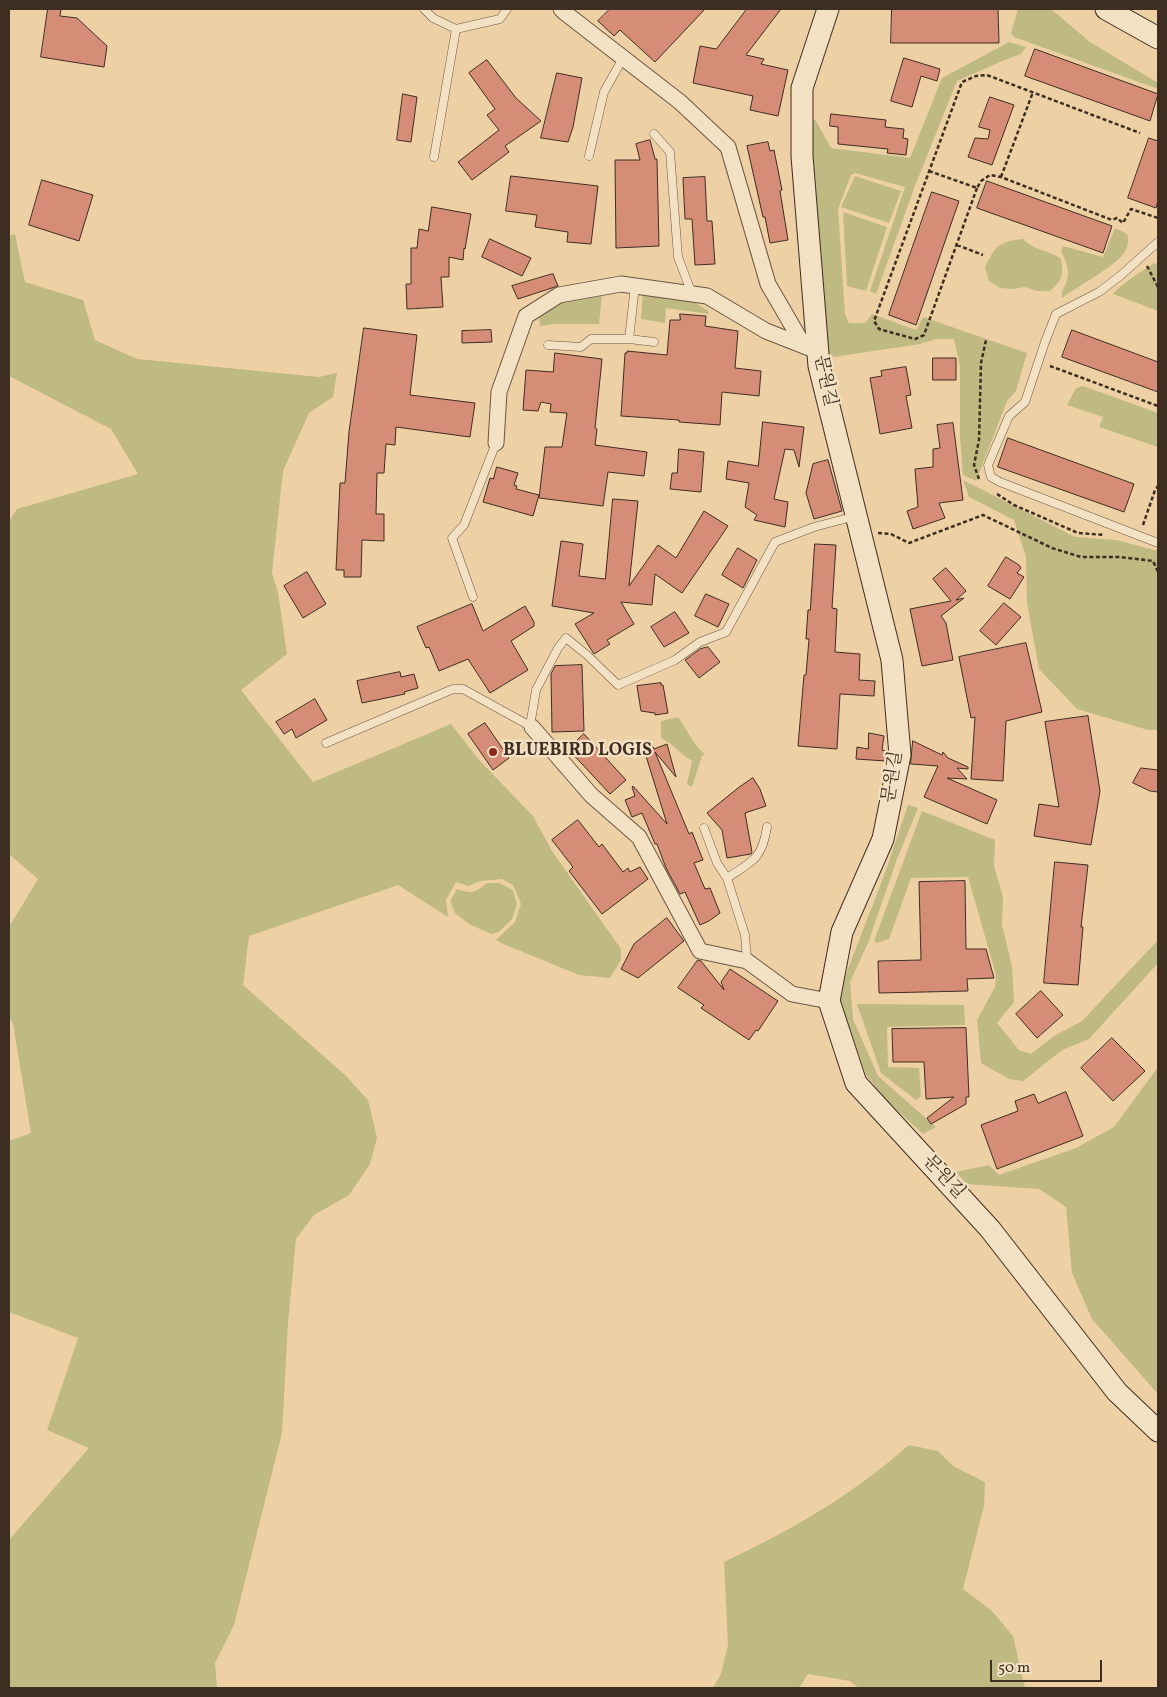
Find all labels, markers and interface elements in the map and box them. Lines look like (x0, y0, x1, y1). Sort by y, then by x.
street label: 문원길 (808, 353, 840, 409)
place label: BLUEBIRD LOGIS (503, 741, 652, 763)
marker: BLUEBIRD LOGIS (487, 746, 499, 758)
street label: 문원길 (879, 750, 909, 804)
street label: 문원길 (917, 1152, 969, 1204)
scale bar (992, 1650, 1104, 1682)
text: 50 m (998, 1658, 1030, 1679)

